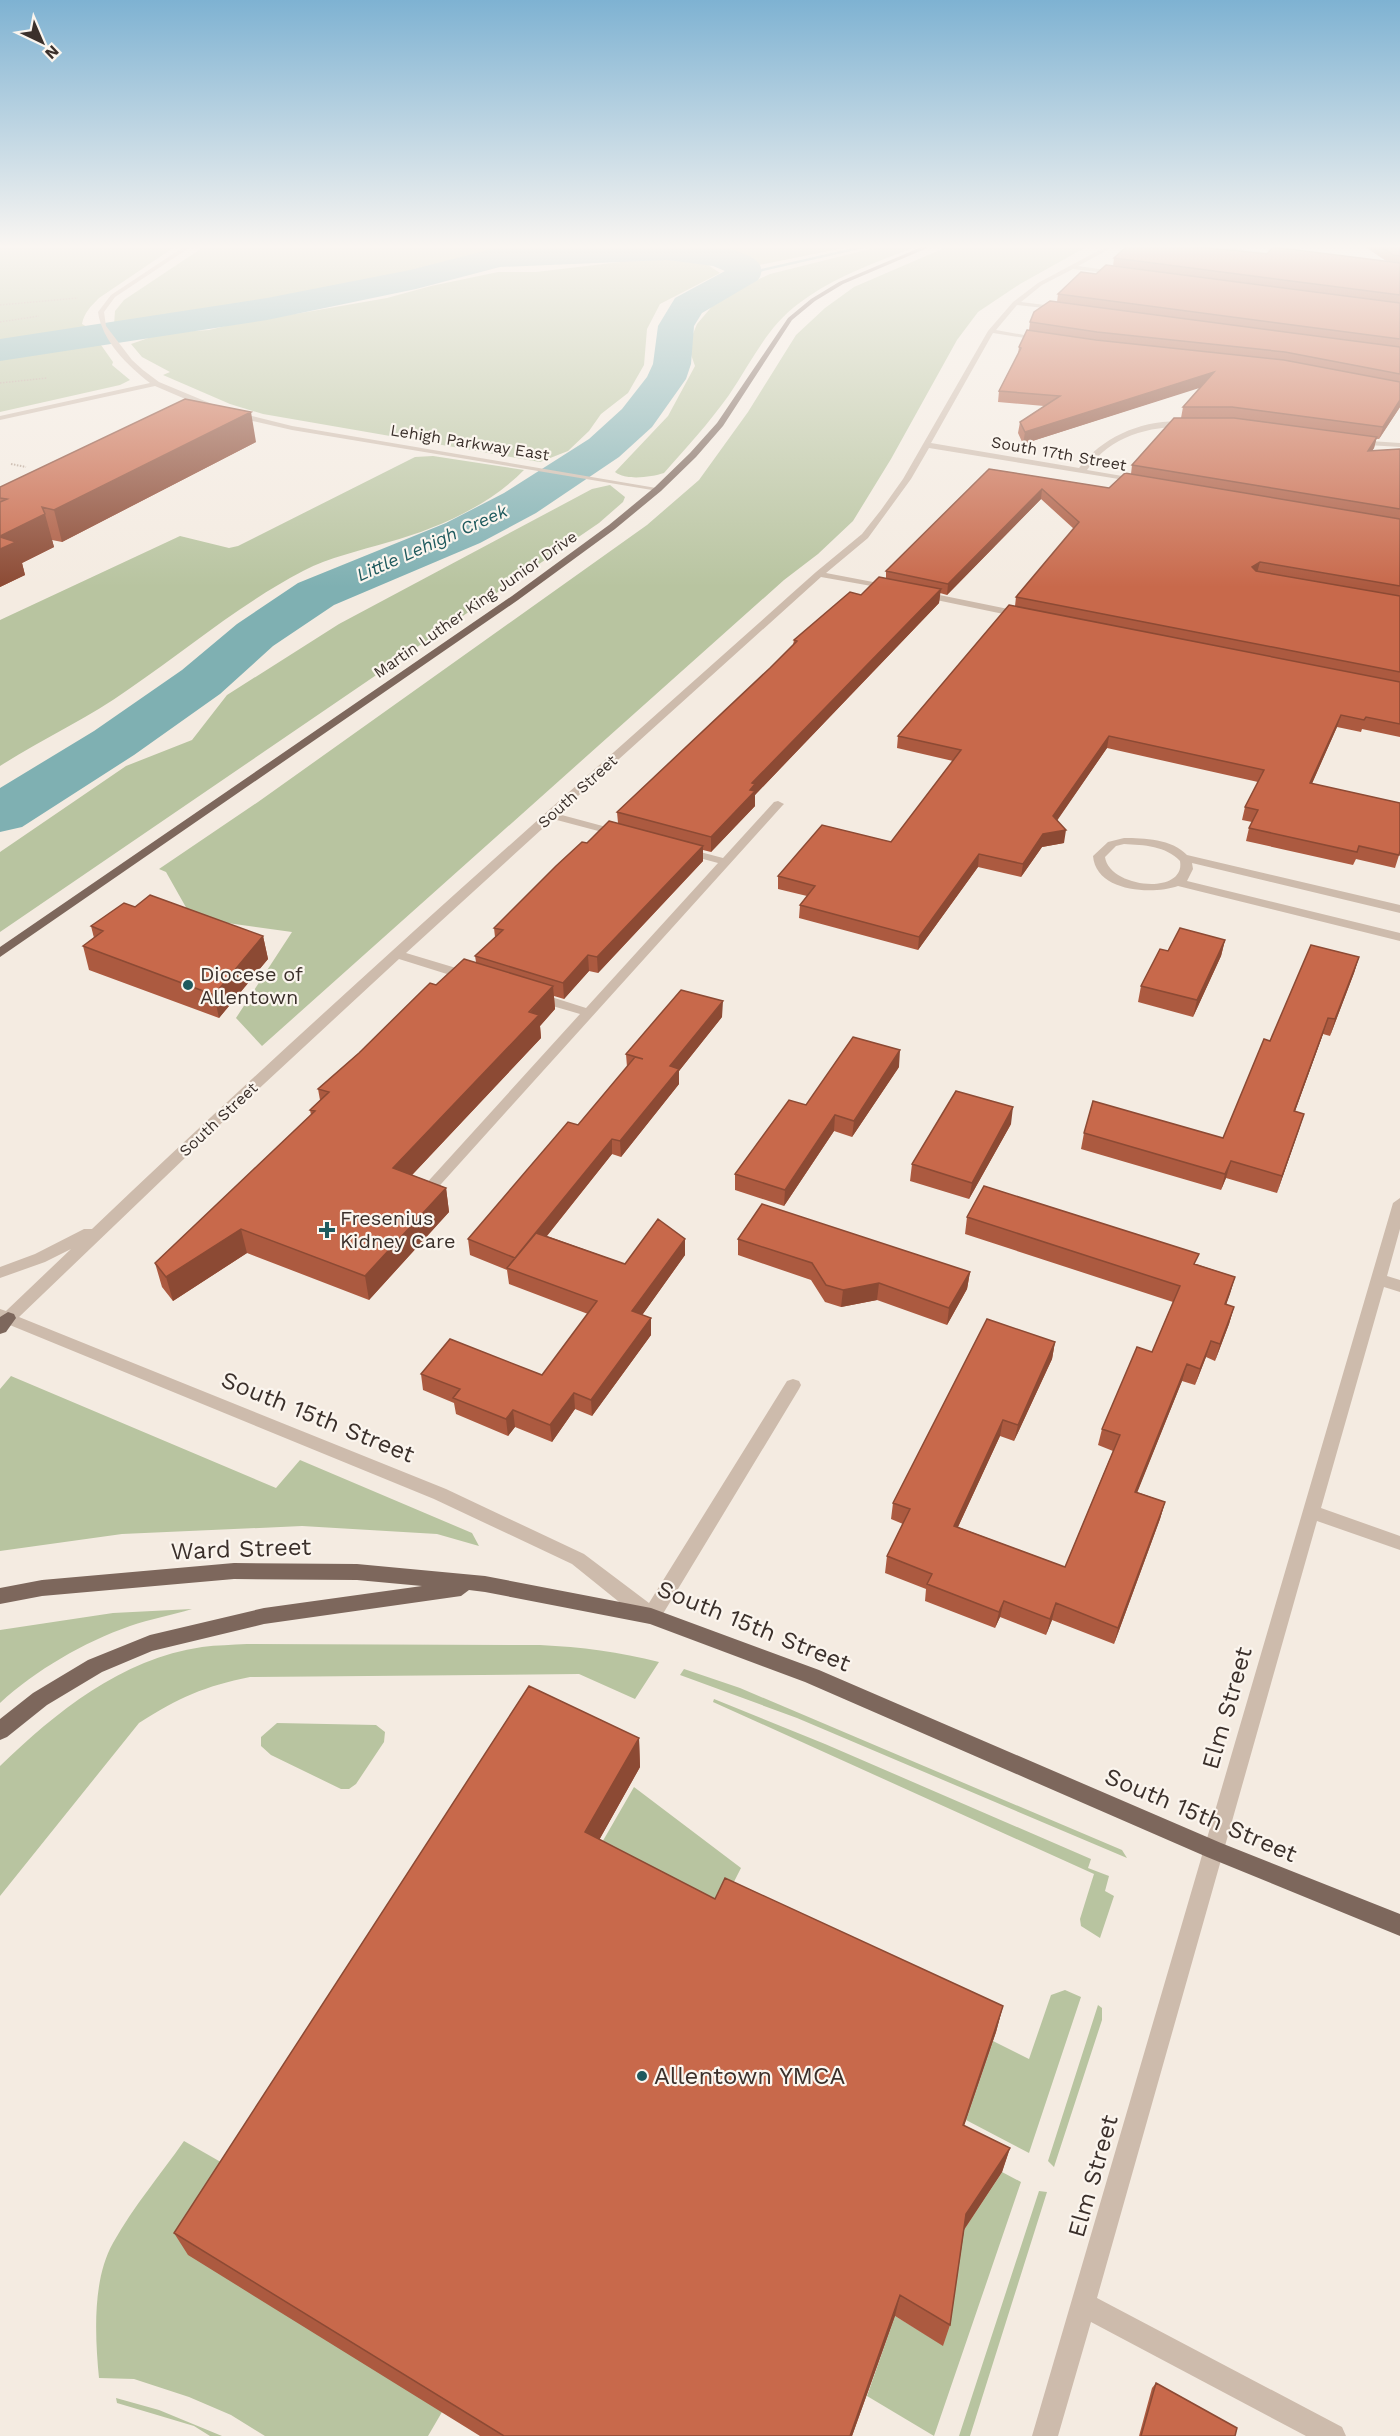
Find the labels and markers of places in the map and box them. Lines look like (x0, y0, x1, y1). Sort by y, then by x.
place label: Diocese of Allentown (200, 962, 303, 1009)
marker: Diocese of Allentown (181, 978, 195, 992)
place label: Fresenius Kidney Care (340, 1206, 455, 1253)
marker: Fresenius Kidney Care (318, 1221, 336, 1239)
place label: Allentown YMCA (654, 2062, 845, 2090)
marker: Allentown YMCA (635, 2069, 649, 2083)

